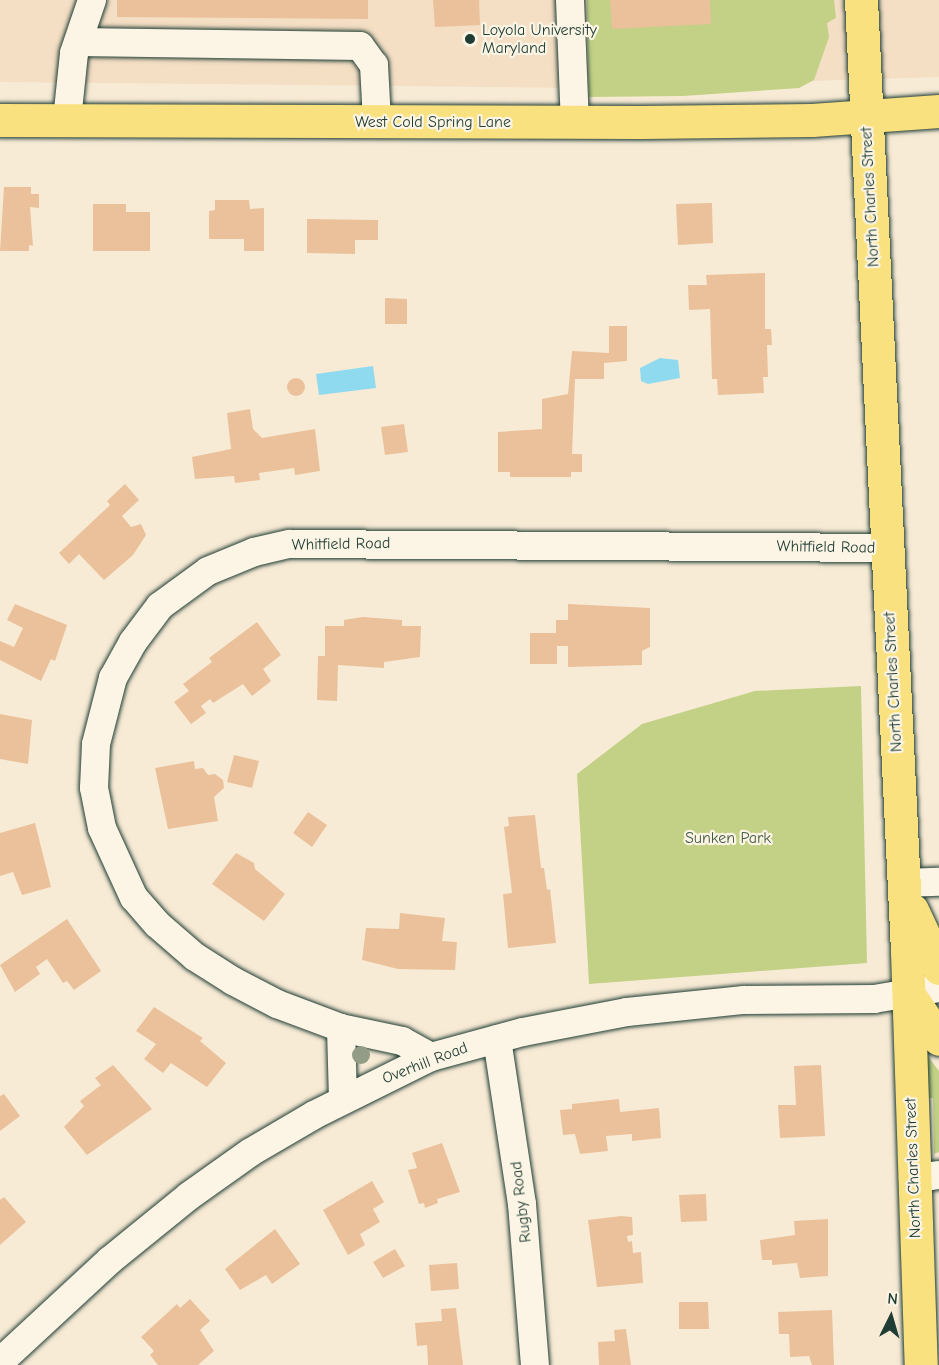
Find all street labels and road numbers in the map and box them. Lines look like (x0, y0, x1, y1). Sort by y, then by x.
street label: West Cold Spring Lane (355, 112, 511, 132)
street label: North Charles Street (857, 126, 883, 268)
street label: Whitfield Road (292, 534, 390, 554)
street label: Whitfield Road (777, 537, 875, 557)
street label: North Charles Street (880, 611, 906, 753)
street label: Overhill Road (379, 1038, 471, 1088)
street label: North Charles Street (901, 1097, 925, 1239)
street label: Rugby Road (506, 1160, 536, 1244)

